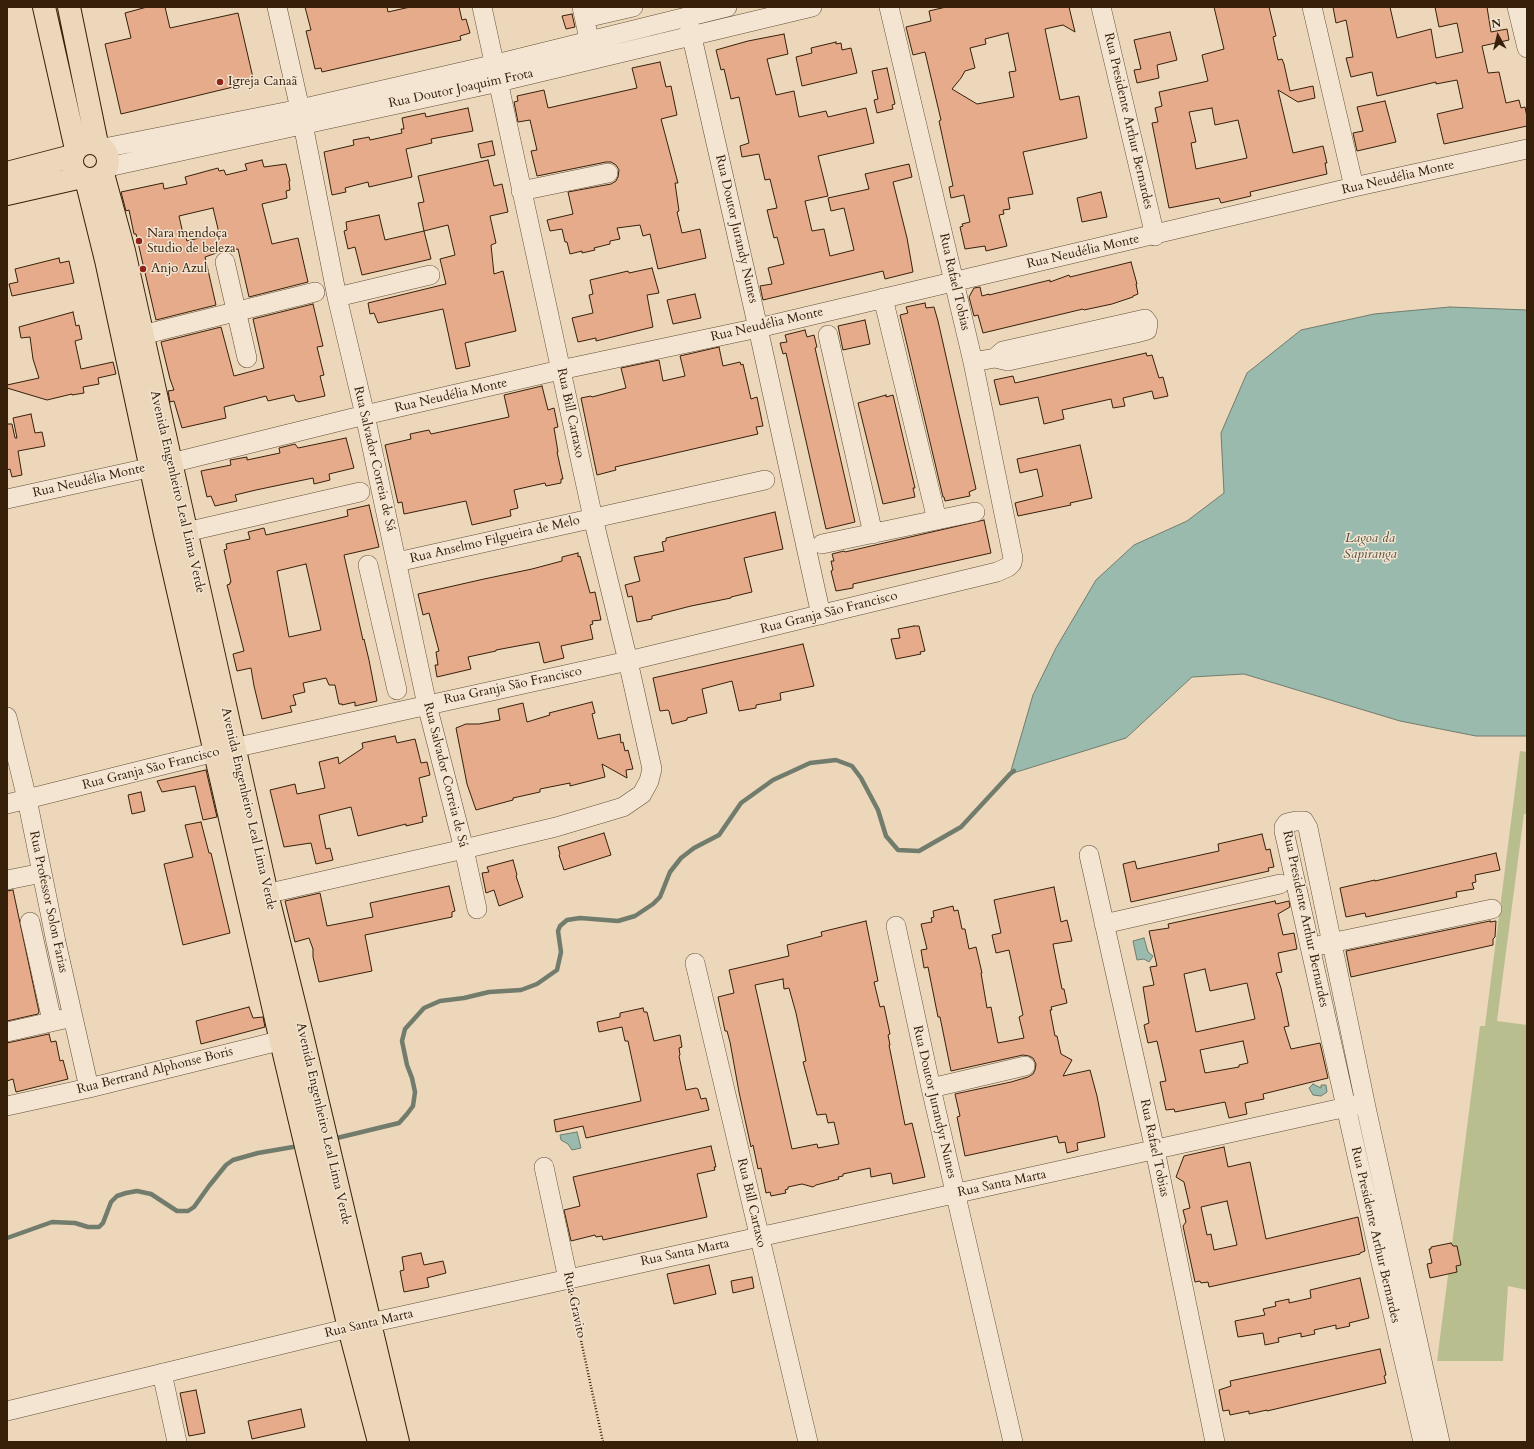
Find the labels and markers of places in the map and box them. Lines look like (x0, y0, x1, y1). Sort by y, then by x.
place label: Igreja Canaã (228, 74, 297, 90)
marker: Igreja Canaã (215, 77, 225, 87)
place label: Nara mendoça Studio de beleza (147, 226, 236, 257)
marker: Nara mendoça Studio de beleza (134, 236, 144, 246)
place label: Anjo Azul (151, 261, 207, 277)
marker: Anjo Azul (138, 264, 148, 274)

